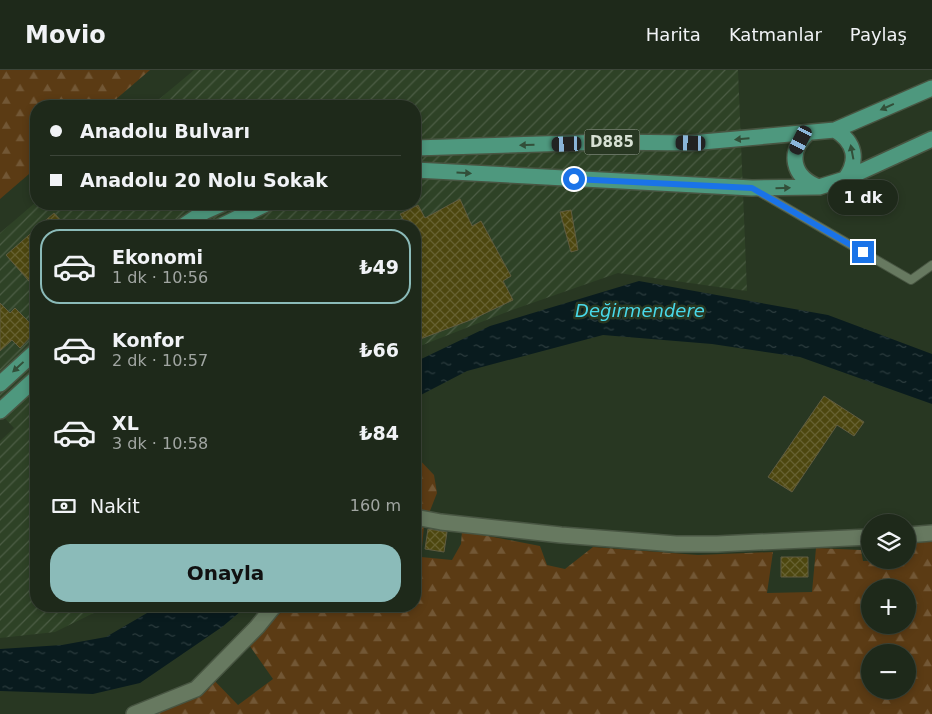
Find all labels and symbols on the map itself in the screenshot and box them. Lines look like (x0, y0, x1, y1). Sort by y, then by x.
one-way arrow (880, 104, 894, 112)
car (787, 123, 814, 157)
road number: D885 (584, 130, 640, 154)
car (675, 135, 706, 151)
one-way arrow (734, 135, 750, 143)
car (551, 136, 582, 152)
one-way arrow (519, 142, 535, 150)
one-way arrow (848, 145, 856, 160)
route start (563, 168, 585, 190)
one-way arrow (456, 169, 472, 177)
callout: 1 dk (828, 180, 898, 214)
one-way arrow (776, 184, 792, 192)
route end (852, 241, 874, 263)
water label: Değirmendere (575, 300, 705, 321)
one-way arrow (12, 362, 25, 373)

